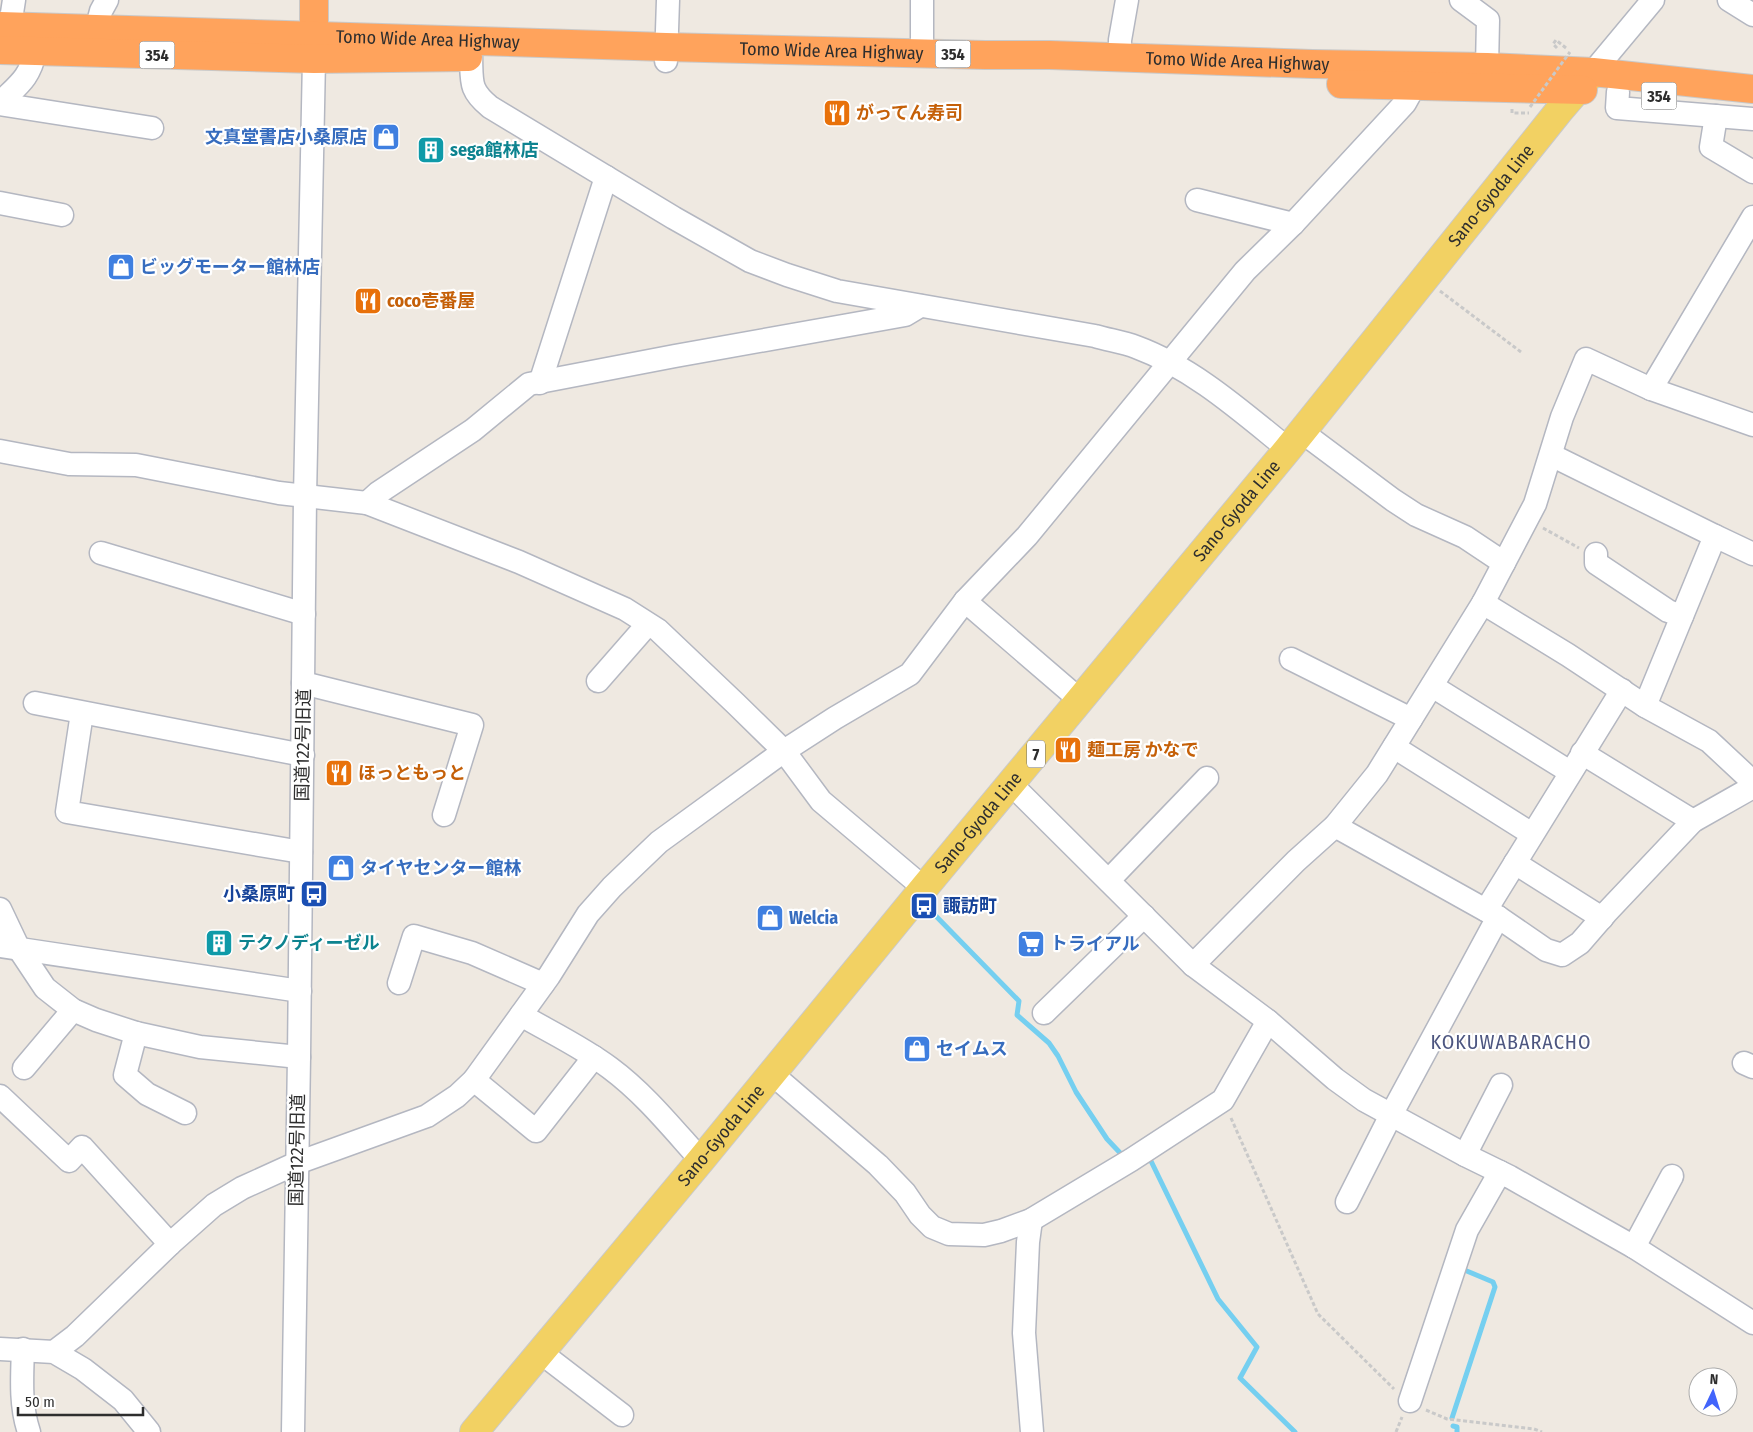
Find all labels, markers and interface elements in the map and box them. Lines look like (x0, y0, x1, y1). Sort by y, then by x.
street label: Tomo Wide Area Highway (336, 26, 520, 53)
street label: Tomo Wide Area Highway (739, 38, 924, 64)
road number: 354 (936, 41, 970, 68)
road number: 354 (140, 42, 174, 68)
street label: Tomo Wide Area Highway (1145, 47, 1330, 75)
road number: 354 (1642, 82, 1676, 110)
restaurant icon: がってん寿司 (822, 98, 852, 128)
place label: がってん寿司 (856, 102, 963, 124)
shop icon: 文真堂書店小桑原店 (371, 122, 401, 152)
place label: 文真堂書店小桑原店 (205, 126, 367, 148)
building icon: sega館林店 (416, 135, 446, 165)
place label: sega館林店 (450, 139, 539, 161)
street label: Sano-Gyoda Line (1444, 140, 1539, 251)
shop icon: ビッグモーター館林店 (106, 252, 136, 282)
place label: ビッグモーター館林店 (140, 256, 320, 278)
restaurant icon: coco壱番屋 (353, 286, 383, 316)
place label: coco壱番屋 (387, 290, 475, 312)
street label: Sano-Gyoda Line (1188, 456, 1285, 566)
street label: 国道122号旧道 (291, 688, 315, 802)
restaurant icon: 麺工房 かなで (1053, 735, 1083, 765)
place label: 麺工房 かなで (1087, 739, 1199, 761)
road number: 7 (1027, 741, 1045, 768)
restaurant icon: ほっともっと (324, 758, 354, 788)
place label: ほっともっと (358, 762, 466, 784)
street label: Sano-Gyoda Line (930, 767, 1027, 878)
shop icon: タイヤセンター館林 (326, 853, 356, 883)
place label: タイヤセンター館林 (360, 857, 521, 879)
bus stop icon: 小桑原町 (299, 879, 329, 909)
place label: 小桑原町 (223, 883, 295, 905)
bus stop icon: 諏訪町 (909, 891, 939, 921)
place label: 諏訪町 (943, 895, 997, 917)
shop icon: Welcia (755, 903, 785, 933)
place label: Welcia (789, 907, 838, 929)
building icon: テクノディーゼル (204, 928, 234, 958)
supermarket icon: トライアル (1016, 929, 1046, 959)
place label: テクノディーゼル (238, 932, 380, 954)
place label: トライアル (1050, 933, 1140, 955)
district label: KOKUWABARACHO (1431, 1030, 1591, 1054)
shop icon: セイムス (902, 1034, 932, 1064)
place label: セイムス (936, 1038, 1008, 1060)
street label: Sano-Gyoda Line (673, 1080, 769, 1191)
street label: 国道122号旧道 (285, 1093, 309, 1207)
north arrow (1688, 1367, 1738, 1417)
text: N (1709, 1371, 1719, 1388)
scale bar (18, 1384, 142, 1416)
text: 50 m (25, 1393, 55, 1411)

